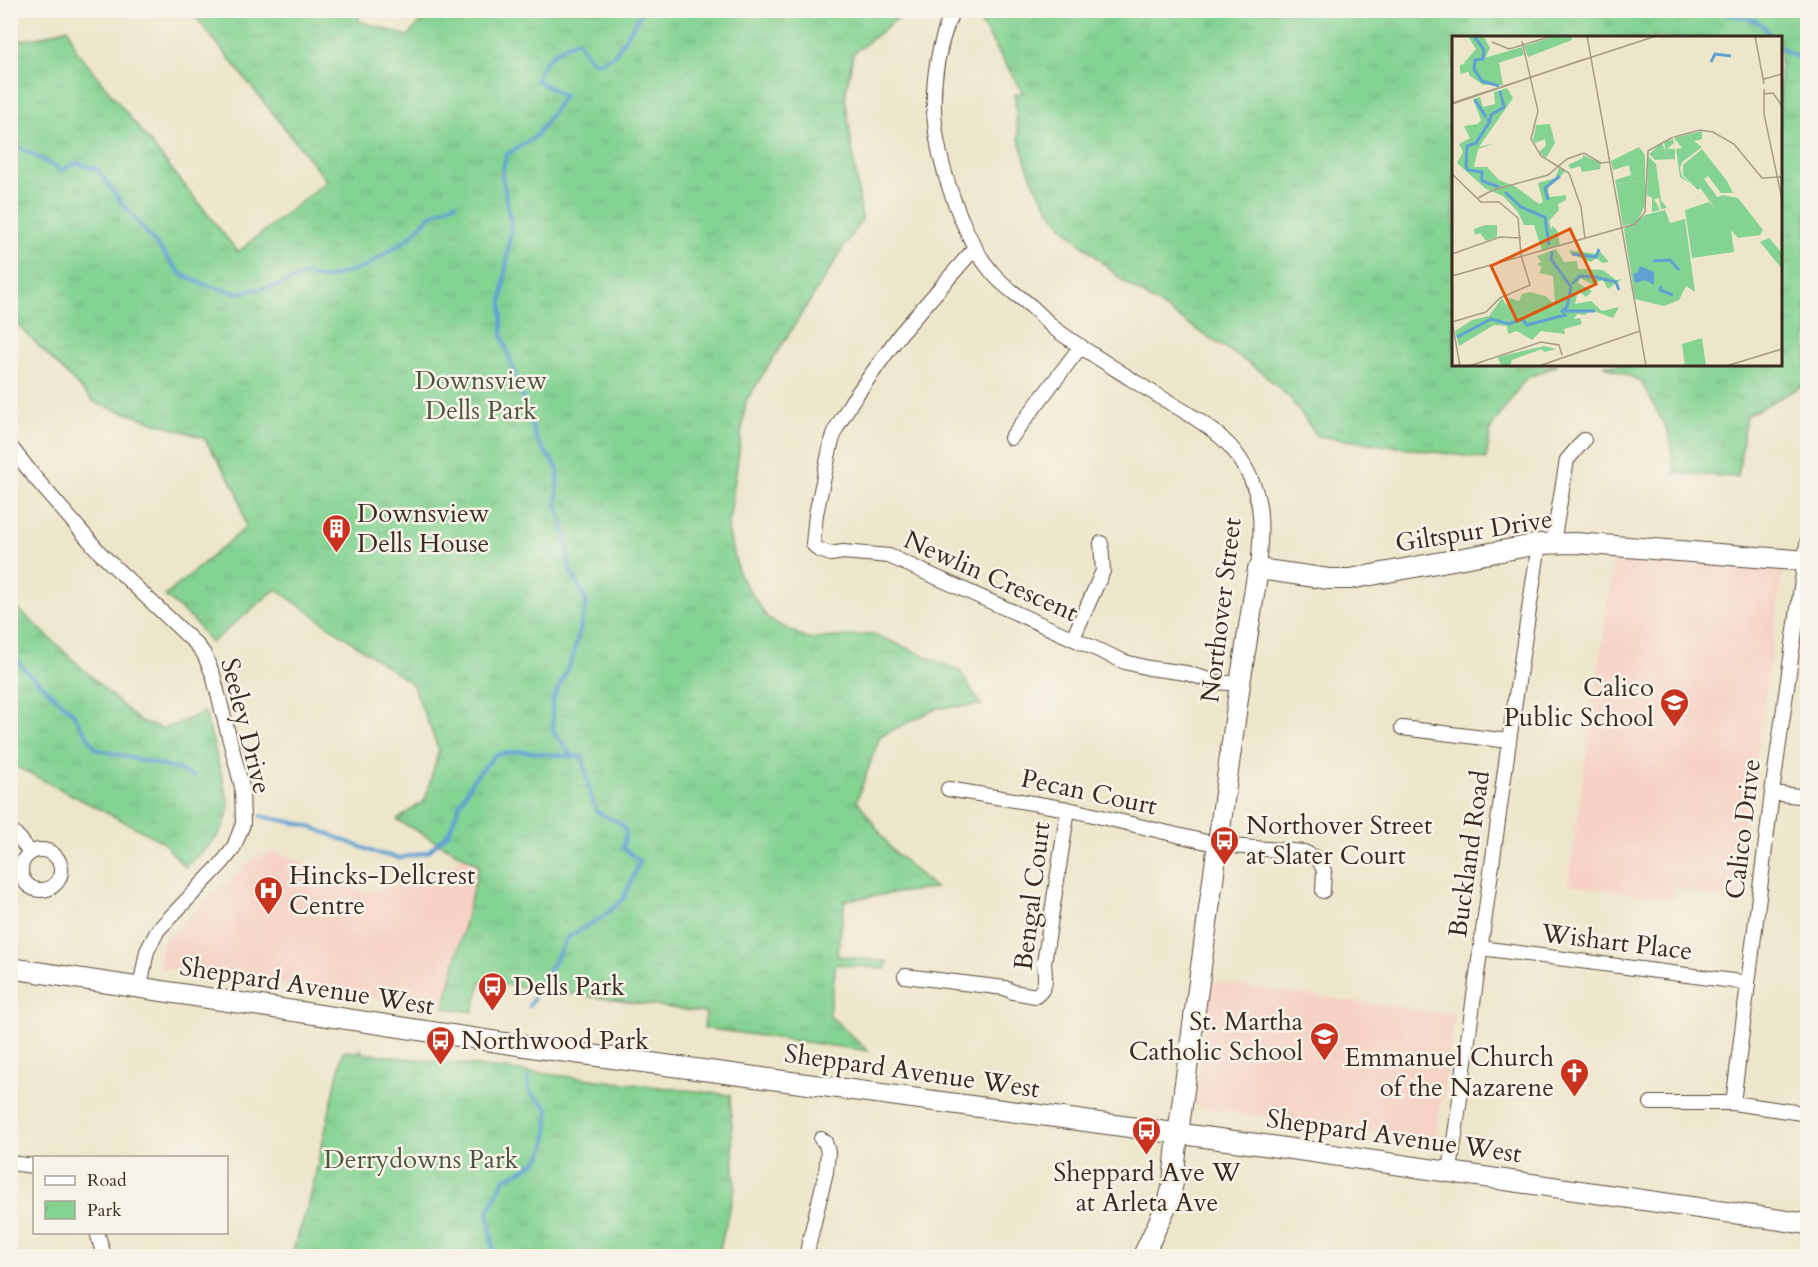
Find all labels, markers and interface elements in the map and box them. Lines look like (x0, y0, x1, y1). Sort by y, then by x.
inset map (1452, 36, 1782, 366)
park label: Downsview Dells Park (415, 363, 547, 428)
place label: Downsview Dells House (357, 496, 490, 561)
street label: Giltspur Drive (1393, 501, 1555, 561)
building icon: Downsview Dells House (320, 512, 352, 554)
street label: Northover Street (1192, 515, 1250, 705)
street label: Newlin Crescent (898, 522, 1084, 630)
street label: Seeley Drive (212, 654, 280, 798)
place label: Calico Public School (1504, 670, 1654, 735)
school or university icon: Calico Public School (1659, 686, 1691, 728)
street label: Calico Drive (1717, 757, 1769, 901)
street label: Pecan Court (1018, 761, 1160, 823)
street label: Buckland Road (1440, 768, 1498, 940)
place label: Northover Street at Slater Court (1246, 808, 1432, 873)
street label: Bengal Court (1006, 820, 1058, 972)
bus stop icon: Northover Street at Slater Court (1209, 824, 1241, 866)
place label: Hincks-Dellcrest Centre (289, 858, 475, 923)
hospital icon: Hincks-Dellcrest Centre (252, 874, 284, 916)
street label: Wishart Place (1539, 915, 1694, 969)
street label: Sheppard Avenue West (177, 949, 437, 1023)
place label: Dells Park (513, 969, 625, 1004)
bus stop icon: Dells Park (476, 970, 508, 1012)
place label: St. Martha Catholic School (1129, 1004, 1303, 1069)
school or university icon: St. Martha Catholic School (1308, 1020, 1340, 1062)
place label: Northwood Park (461, 1023, 649, 1058)
bus stop icon: Northwood Park (424, 1024, 456, 1066)
street label: Sheppard Avenue West (782, 1036, 1042, 1106)
place label: Emmanuel Church of the Nazarene (1344, 1040, 1554, 1105)
church icon: Emmanuel Church of the Nazarene (1559, 1056, 1591, 1098)
street label: Sheppard Avenue West (1264, 1101, 1524, 1171)
bus stop icon: Sheppard Ave W at Arleta Ave (1131, 1114, 1163, 1156)
park label: Derrydowns Park (324, 1142, 518, 1177)
place label: Sheppard Ave W at Arleta Ave (1053, 1155, 1241, 1220)
legend (33, 1156, 228, 1234)
text: Road (87, 1168, 127, 1193)
text: Park (87, 1198, 122, 1223)

